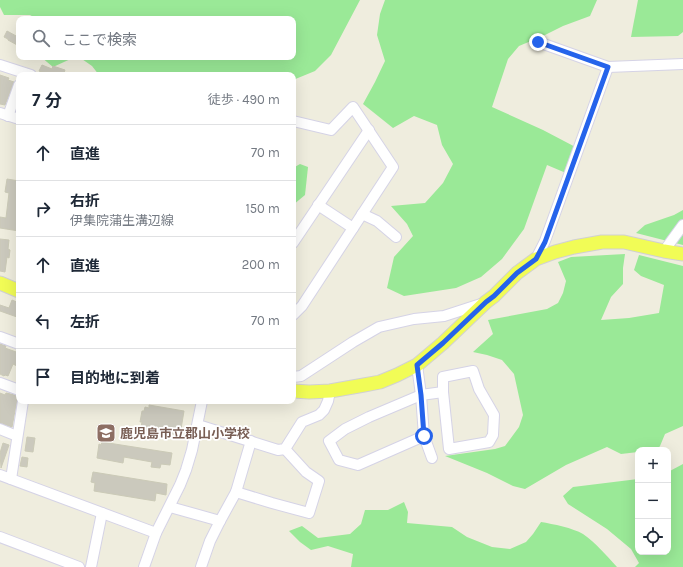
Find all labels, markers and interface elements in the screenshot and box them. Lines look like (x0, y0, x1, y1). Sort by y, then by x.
search box (16, 16, 296, 60)
icon: search (30, 27, 52, 49)
text: ここで検索 (62, 31, 137, 49)
route end (529, 33, 547, 51)
text: 7 分 (32, 90, 62, 110)
text: 徒歩 · 490 m (208, 92, 280, 107)
icon: ahead (32, 142, 54, 164)
text: 直進 (70, 145, 100, 163)
text: 70 m (251, 145, 280, 160)
text: 右折 (70, 192, 100, 210)
icon: right (32, 198, 54, 220)
text: 150 m (245, 201, 280, 216)
text: 伊集院蒲生溝辺線 (70, 213, 174, 228)
icon: ahead (32, 254, 54, 276)
text: 直進 (70, 257, 100, 275)
text: 200 m (242, 257, 280, 272)
icon: left (32, 310, 54, 332)
text: 左折 (70, 313, 100, 331)
text: 70 m (251, 313, 280, 328)
icon: arrive (32, 366, 54, 388)
text: 目的地に到着 (70, 369, 160, 387)
school or university icon: 鹿児島市立郡山小学校 (95, 422, 117, 444)
place label: 鹿児島市立郡山小学校 (120, 426, 250, 441)
route start (415, 427, 433, 445)
map controls (635, 447, 671, 555)
button: + (635, 447, 671, 483)
button: − (635, 483, 671, 519)
button: locate (635, 519, 671, 555)

